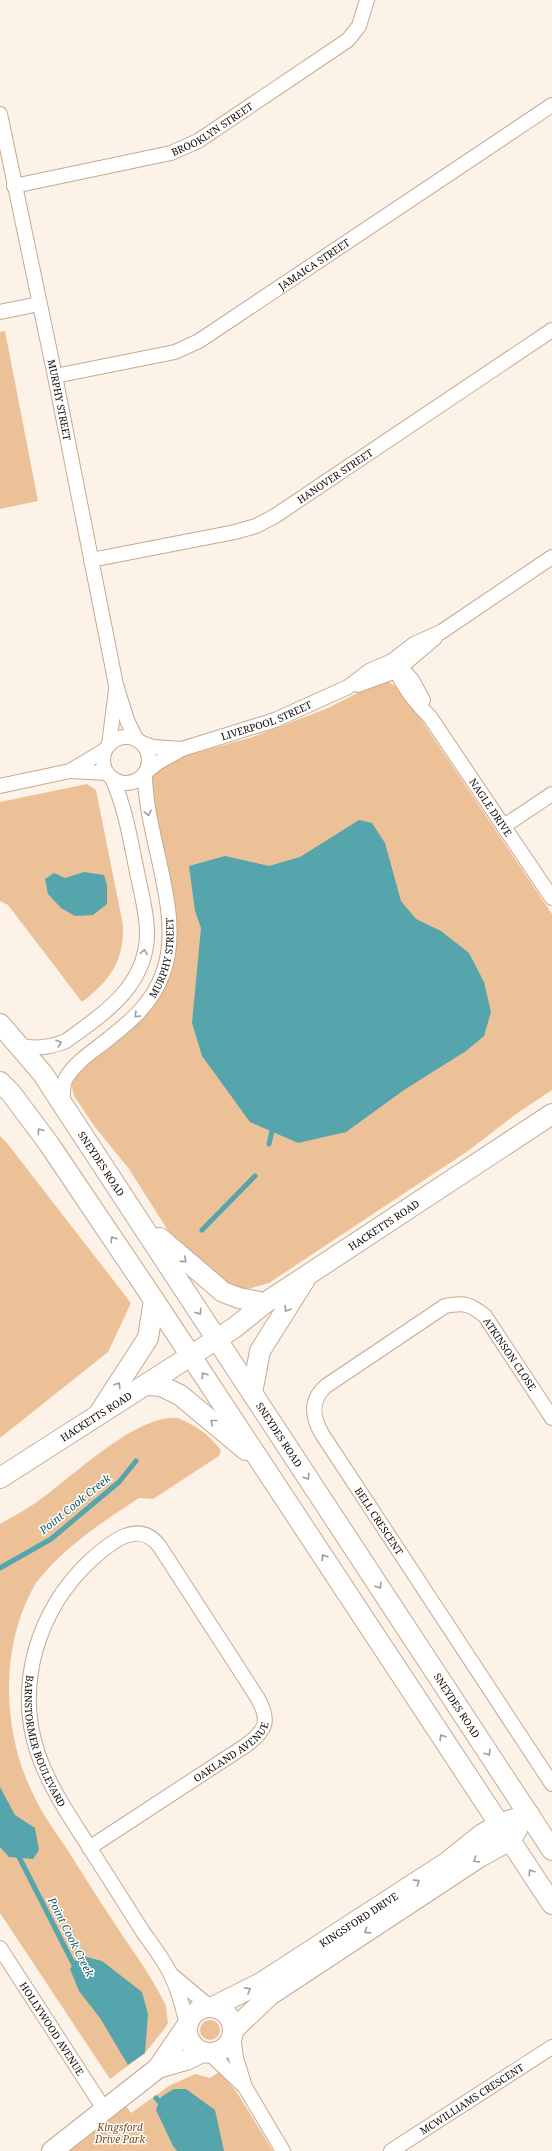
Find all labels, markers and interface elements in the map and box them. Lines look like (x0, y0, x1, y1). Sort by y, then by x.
street label: BROOKLYN STREET (169, 99, 256, 159)
street label: JAMAICA STREET (275, 235, 352, 294)
street label: MURPHY STREET (45, 358, 75, 442)
street label: HANOVER STREET (294, 445, 375, 506)
street label: LIVERPOOL STREET (219, 697, 314, 743)
street label: NAGLE DRIVE (466, 775, 515, 839)
one-way arrow (143, 809, 151, 816)
street label: MURPHY STREET (145, 917, 177, 1000)
one-way arrow (140, 949, 148, 955)
one-way arrow (134, 1010, 141, 1018)
one-way arrow (55, 1040, 62, 1048)
one-way arrow (37, 1129, 44, 1136)
street label: SNEYDES ROAD (75, 1129, 128, 1199)
street label: HACKETTS ROAD (345, 1196, 422, 1253)
one-way arrow (111, 1236, 118, 1243)
one-way arrow (180, 1256, 187, 1263)
one-way arrow (284, 1305, 291, 1312)
one-way arrow (194, 1307, 201, 1314)
street label: ATKINSON CLOSE (480, 1315, 540, 1393)
one-way arrow (202, 1372, 209, 1379)
one-way arrow (113, 1382, 120, 1389)
street label: HACKETTS ROAD (57, 1388, 134, 1445)
street label: SNEYDES ROAD (253, 1399, 306, 1470)
one-way arrow (210, 1420, 217, 1427)
water label: Point Cook Creek (35, 1470, 114, 1538)
one-way arrow (302, 1473, 310, 1480)
street label: BELL CRESCENT (352, 1484, 407, 1558)
one-way arrow (321, 1554, 329, 1561)
one-way arrow (374, 1582, 381, 1589)
street label: SNEYDES ROAD (431, 1670, 483, 1741)
street label: BARNSTORMER BOULEVARD (22, 1674, 69, 1809)
street label: OAKLAND AVENUE (190, 1720, 272, 1785)
one-way arrow (439, 1734, 447, 1741)
one-way arrow (484, 1749, 491, 1756)
one-way arrow (473, 1855, 480, 1862)
one-way arrow (528, 1869, 536, 1876)
one-way arrow (412, 1880, 419, 1887)
street label: KINGSFORD DRIVE (317, 1889, 401, 1950)
water label: Point Cook Creek (44, 1893, 98, 1980)
one-way arrow (364, 1926, 371, 1934)
street label: HOLLYWOOD AVENUE (17, 1979, 87, 2078)
one-way arrow (244, 1987, 252, 1994)
street label: MCWILLIAMS CRESCENT (417, 2060, 526, 2138)
park label: Kingsford Drive Park (94, 2120, 145, 2146)

